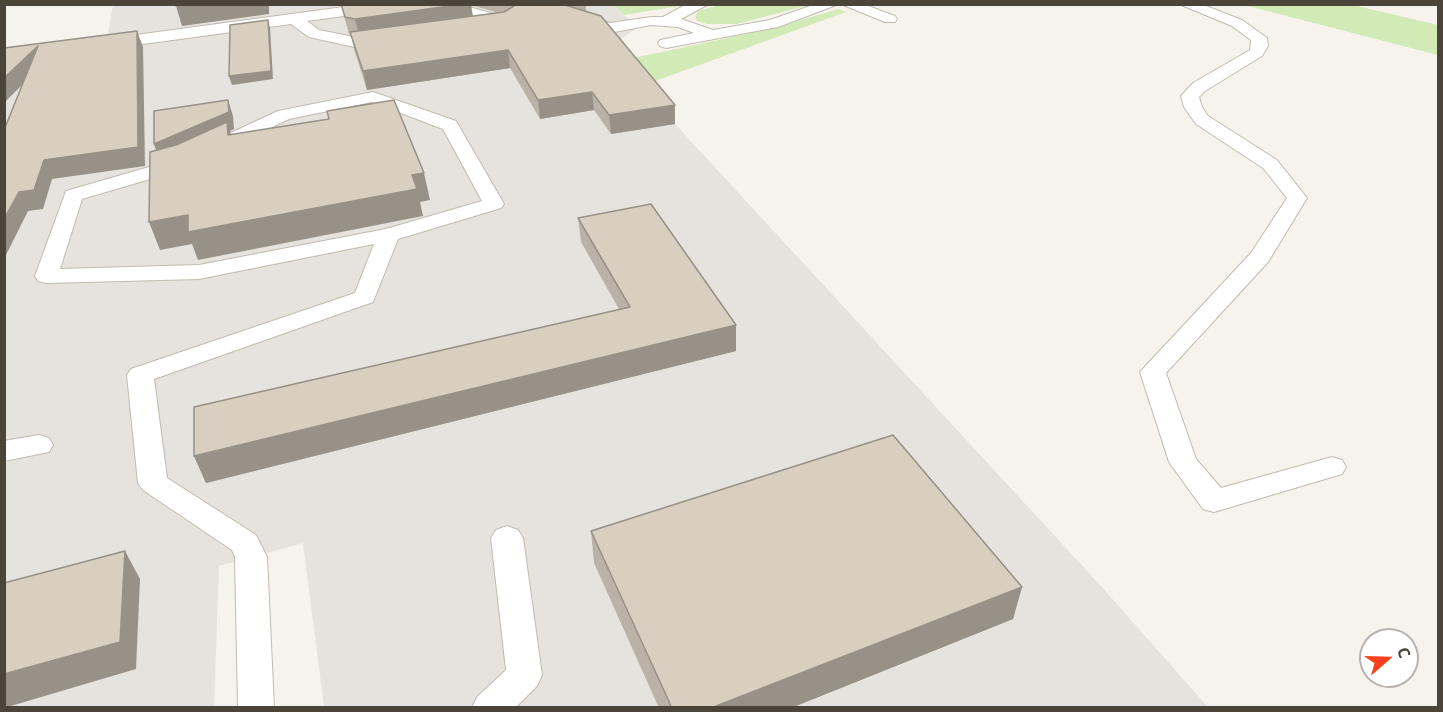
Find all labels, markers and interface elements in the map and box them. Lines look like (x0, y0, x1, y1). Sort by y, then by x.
north arrow (1359, 628, 1419, 688)
text: С (1392, 644, 1416, 661)

